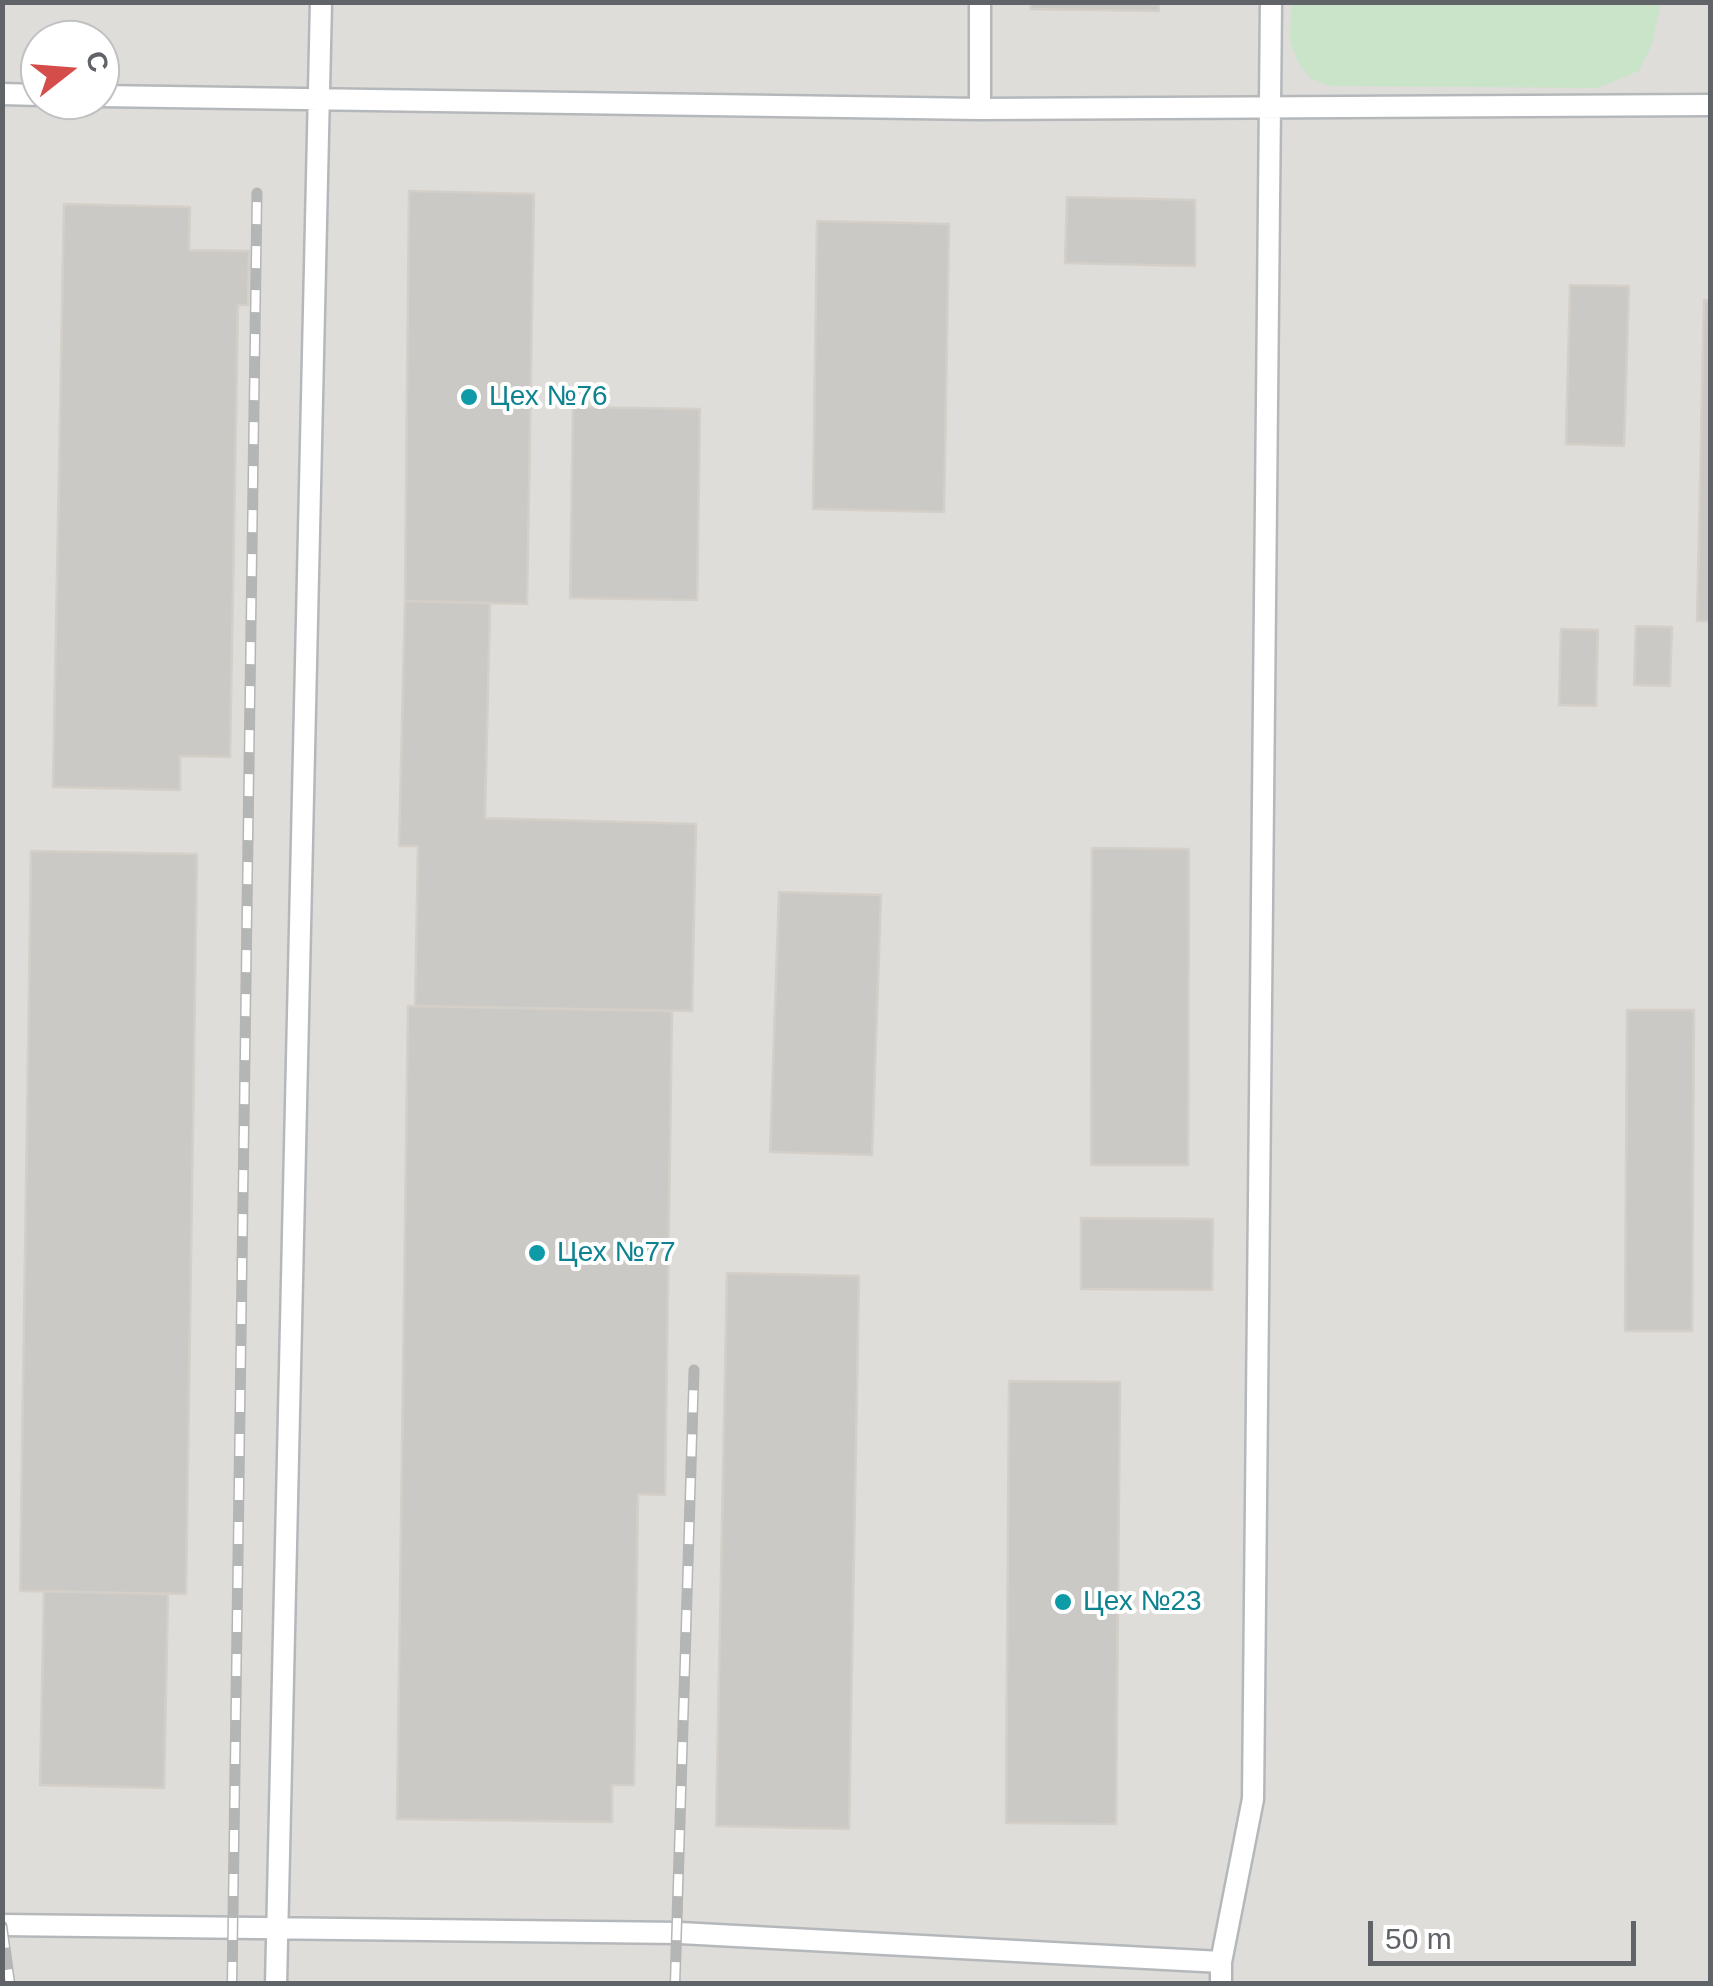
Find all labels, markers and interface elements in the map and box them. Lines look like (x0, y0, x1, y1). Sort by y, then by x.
north arrow (20, 20, 120, 120)
text: С (79, 47, 115, 76)
place label: Цех №76 (489, 380, 608, 414)
marker: Цех №76 (458, 386, 480, 408)
place label: Цех №77 (557, 1236, 676, 1270)
marker: Цех №77 (526, 1242, 548, 1264)
place label: Цех №23 (1083, 1585, 1202, 1619)
marker: Цех №23 (1052, 1591, 1074, 1613)
scale bar (1373, 1901, 1640, 1963)
text: 50 m (1385, 1922, 1452, 1955)

